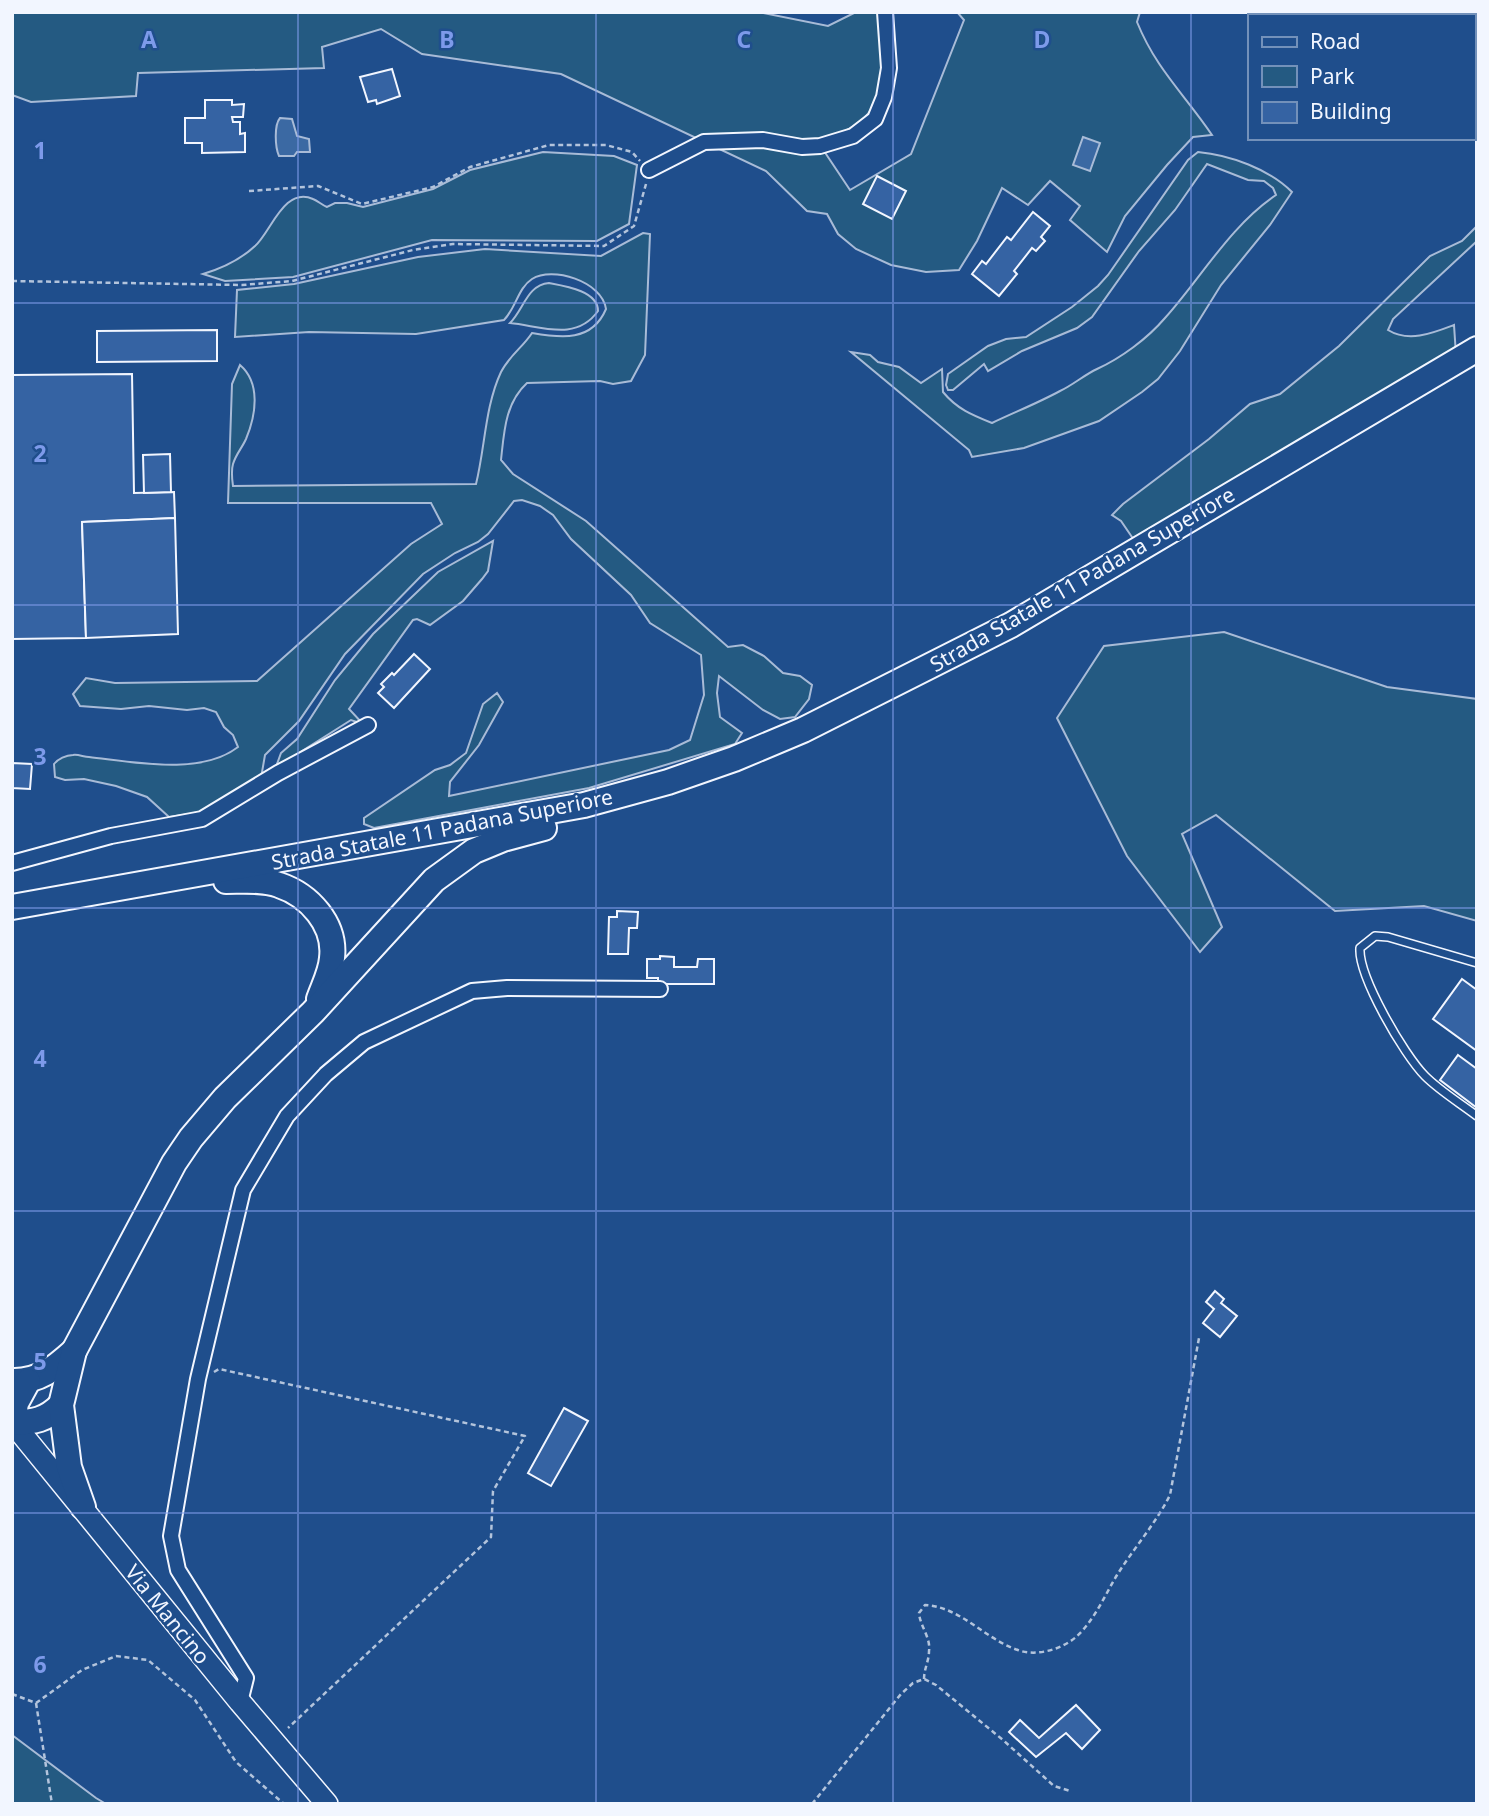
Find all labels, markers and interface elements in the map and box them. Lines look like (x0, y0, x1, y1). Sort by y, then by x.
legend (1248, 14, 1475, 140)
text: A (141, 23, 157, 55)
text: B (439, 23, 455, 55)
text: C (737, 23, 752, 55)
text: D (1034, 23, 1050, 55)
text: Road (1310, 27, 1360, 55)
text: Park (1310, 62, 1355, 90)
text: Building (1310, 97, 1392, 125)
text: 1 (33, 134, 47, 166)
text: 2 (33, 437, 47, 469)
street label: Strada Statale 11 Padana Superiore (925, 480, 1239, 678)
text: 3 (33, 740, 47, 772)
street label: Strada Statale 11 Padana Superiore (269, 782, 615, 876)
text: 4 (33, 1042, 47, 1074)
text: 5 (33, 1345, 47, 1377)
street label: Via Mancino (119, 1558, 217, 1670)
text: 6 (33, 1648, 47, 1680)

